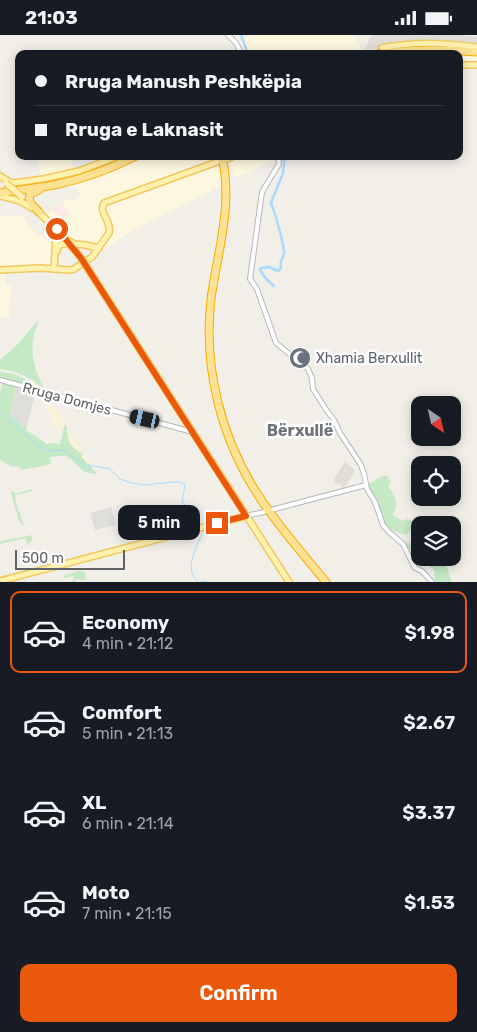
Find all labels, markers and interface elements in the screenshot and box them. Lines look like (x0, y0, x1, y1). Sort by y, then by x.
text: 21:03 (25, 6, 78, 29)
text: Rruga Manush Peshkëpia (65, 70, 302, 93)
text: Rruga e Laknasit (65, 118, 223, 141)
route start (46, 218, 68, 240)
mosque icon: Xhamia Berxullit (288, 346, 312, 370)
place label: Xhamia Berxullit (316, 350, 423, 367)
street label: Rruga Domjes (21, 379, 113, 419)
north arrow (411, 396, 461, 446)
map controls (411, 396, 461, 566)
car (128, 408, 161, 430)
district label: Bërxullë (267, 421, 333, 440)
button: locate (411, 456, 461, 506)
callout: 5 min (117, 505, 200, 541)
route end (206, 512, 228, 534)
text: 5 min (138, 513, 180, 532)
button: layers (411, 516, 461, 566)
scale bar (15, 547, 125, 570)
text: 500 m (22, 550, 64, 567)
icon: car (22, 610, 67, 655)
text: Economy (82, 611, 169, 634)
text: $1.98 (404, 621, 455, 644)
text: 4 min · 21:12 (82, 634, 173, 653)
icon: car (22, 700, 67, 745)
text: Comfort (82, 701, 162, 724)
text: $2.67 (403, 711, 455, 734)
text: 5 min · 21:13 (82, 724, 173, 743)
icon: car (22, 790, 67, 835)
text: XL (82, 791, 106, 814)
text: $3.37 (402, 801, 455, 824)
text: 6 min · 21:14 (82, 814, 174, 833)
icon: car (22, 880, 67, 925)
text: Moto (82, 881, 130, 904)
text: $1.53 (404, 891, 455, 914)
text: 7 min · 21:15 (82, 904, 172, 923)
button: Confirm (20, 964, 457, 1022)

